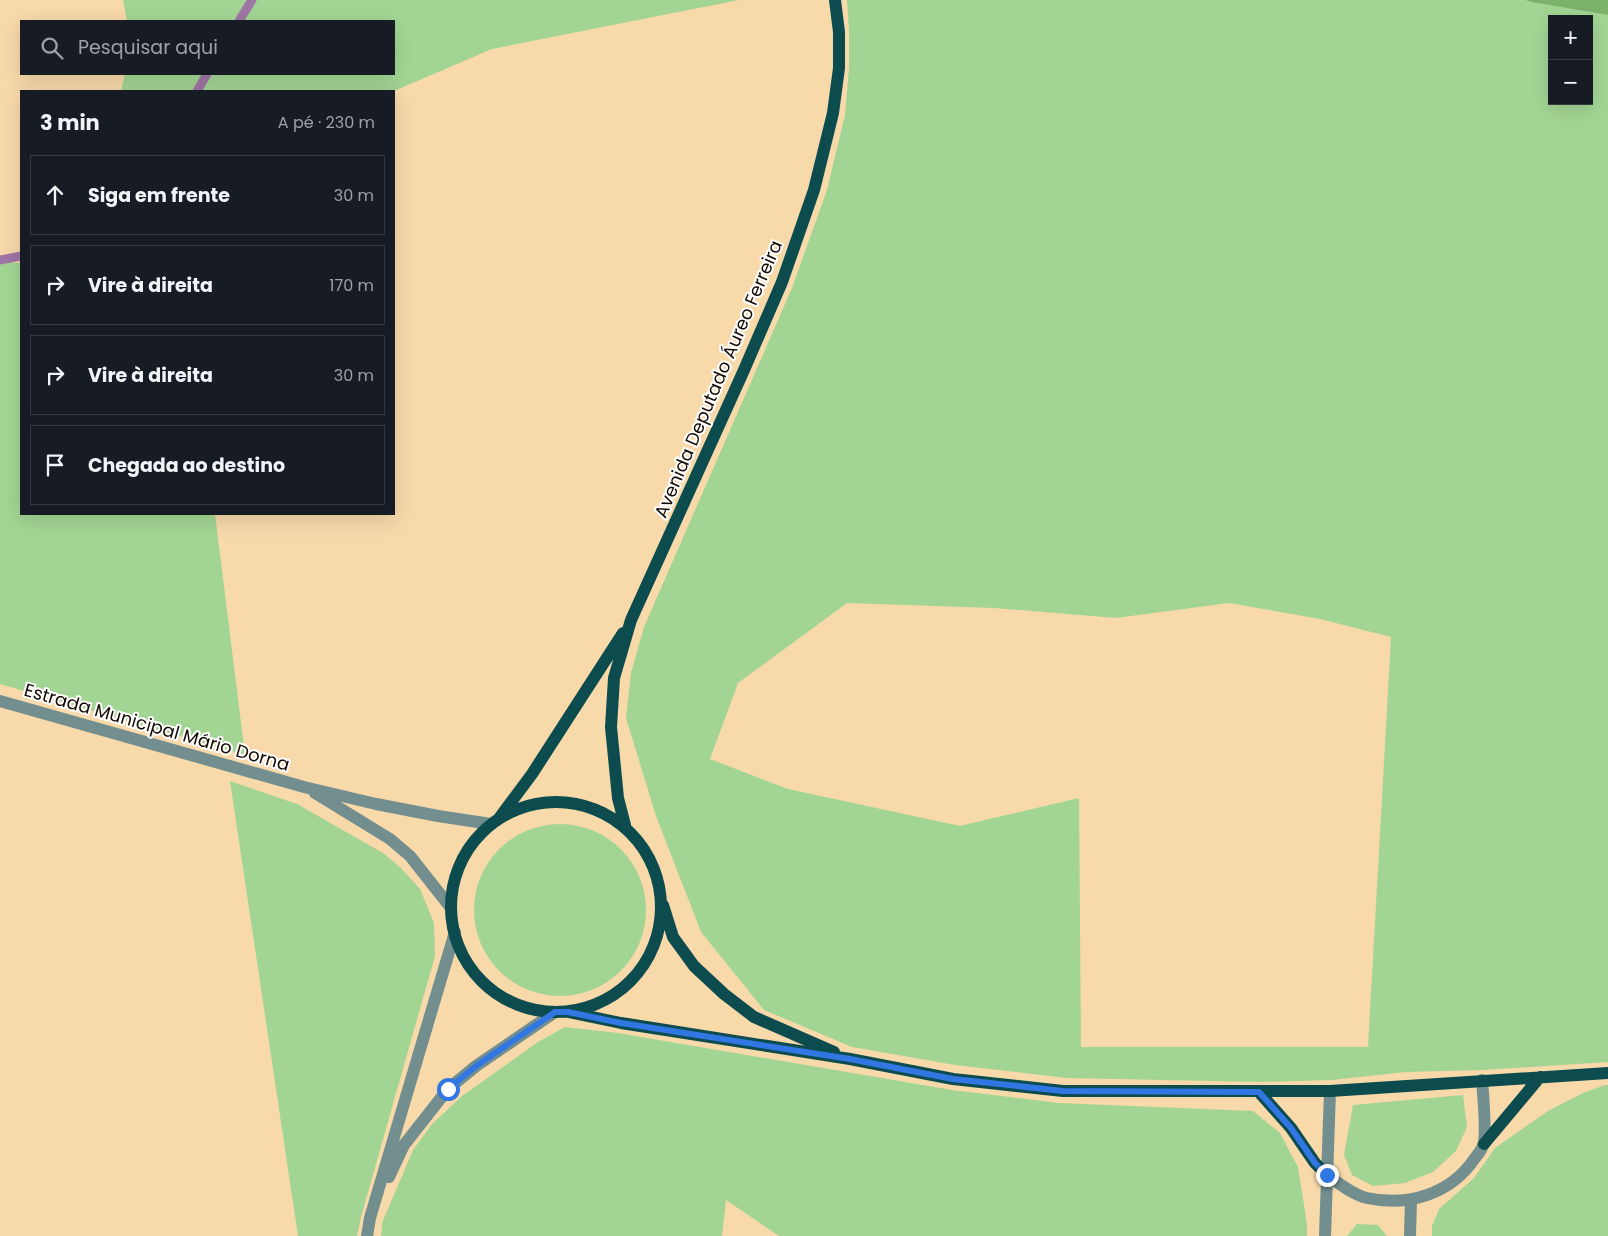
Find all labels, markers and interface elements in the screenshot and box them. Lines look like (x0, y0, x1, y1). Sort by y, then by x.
map controls (1548, 15, 1593, 105)
button: + (1548, 15, 1593, 60)
search box (20, 20, 395, 75)
icon: search (38, 34, 66, 62)
text: Pesquisar aqui (78, 34, 218, 61)
button: − (1548, 60, 1593, 105)
text: 3 min (40, 108, 100, 137)
text: A pé · 230 m (278, 111, 375, 134)
icon: ahead (41, 181, 69, 209)
text: Siga em frente (88, 182, 230, 209)
text: 30 m (334, 184, 374, 207)
street label: Avenida Deputado Áureo Ferreira (648, 236, 788, 522)
icon: right (41, 271, 69, 299)
text: Vire à direita (88, 272, 213, 299)
text: 170 m (329, 274, 374, 297)
icon: right (41, 361, 69, 389)
text: Vire à direita (88, 362, 213, 389)
text: 30 m (334, 364, 374, 387)
icon: arrive (41, 451, 69, 479)
text: Chegada ao destino (88, 452, 285, 479)
street label: Estrada Municipal Mário Dorna (21, 677, 293, 777)
route start (437, 1078, 460, 1101)
route end (1316, 1164, 1339, 1187)

